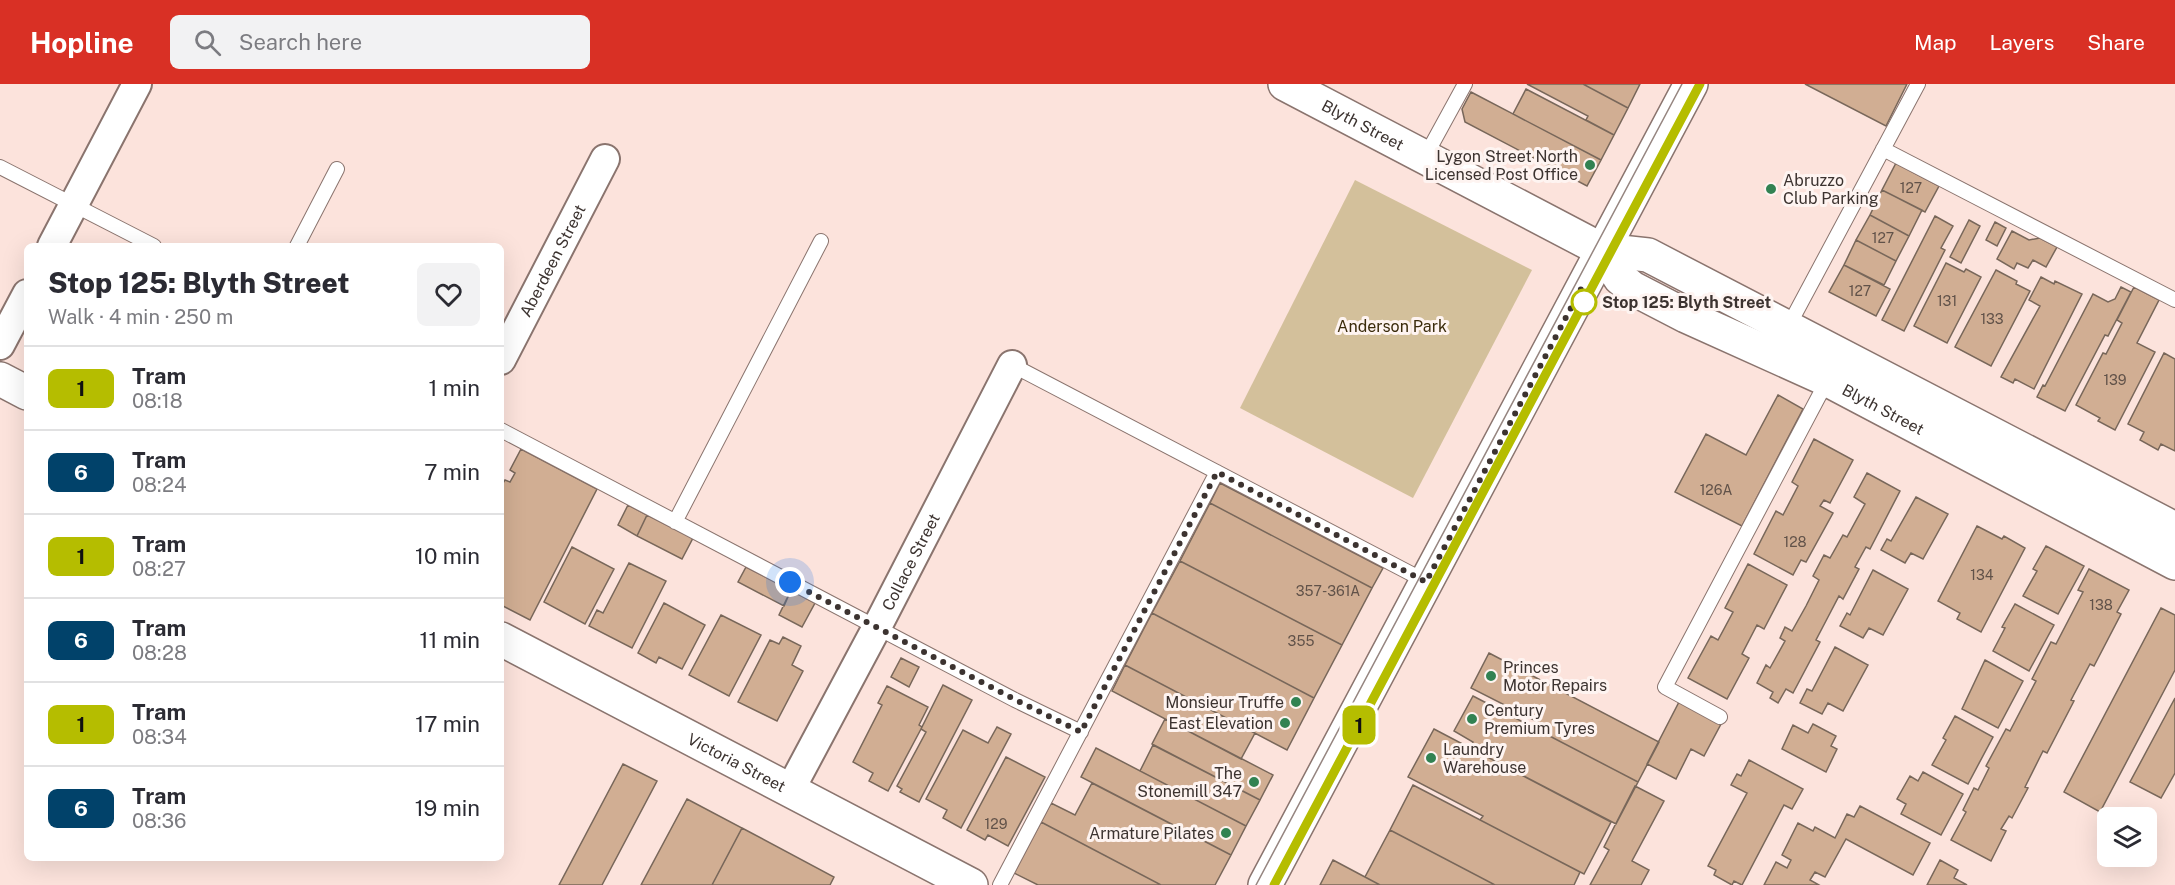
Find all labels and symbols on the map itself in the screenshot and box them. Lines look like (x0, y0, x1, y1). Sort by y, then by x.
street label: Blyth Street (1319, 96, 1407, 154)
place label: Lygon Street North Licensed Post Office (1425, 147, 1578, 184)
marker: Lygon Street North Licensed Post Office (1583, 158, 1597, 172)
place label: Abruzzo Club Parking (1783, 171, 1879, 208)
house number: 127 (1900, 180, 1922, 196)
marker: Abruzzo Club Parking (1764, 182, 1778, 196)
street label: Aberdeen Street (516, 201, 589, 320)
house number: 127 (1872, 230, 1894, 246)
house number: 127 (1849, 283, 1871, 299)
marker: Stop 125: Blyth Street (1571, 289, 1597, 315)
place label: Stop 125: Blyth Street (1602, 293, 1772, 312)
house number: 131 (1937, 293, 1957, 309)
house number: 133 (1980, 311, 2004, 327)
park label: Anderson Park (1337, 317, 1447, 336)
house number: 139 (2103, 372, 2127, 388)
street label: Blyth Street (1839, 380, 1928, 439)
house number: 126A (1700, 482, 1732, 498)
street label: Collace Street (878, 510, 943, 614)
house number: 128 (1783, 534, 1807, 550)
your location (775, 567, 805, 597)
house number: 134 (1970, 567, 1994, 583)
house number: 357-361A (1296, 583, 1360, 599)
house number: 138 (2089, 597, 2113, 613)
house number: 355 (1288, 633, 1314, 649)
place label: Princes Motor Repairs (1503, 658, 1607, 695)
marker: Princes Motor Repairs (1484, 669, 1498, 683)
place label: Monsieur Truffe (1165, 693, 1284, 712)
marker: Monsieur Truffe (1289, 695, 1303, 709)
place label: Century Premium Tyres (1484, 701, 1595, 738)
line badge: 1 (1340, 706, 1378, 744)
marker: Century Premium Tyres (1465, 712, 1479, 726)
place label: East Elevation (1168, 714, 1273, 733)
marker: East Elevation (1278, 716, 1292, 730)
street label: Victoria Street (684, 729, 789, 796)
place label: Laundry Warehouse (1443, 740, 1526, 777)
marker: Laundry Warehouse (1424, 751, 1438, 765)
place label: The Stonemill 347 (1137, 764, 1242, 801)
marker: The Stonemill 347 (1247, 775, 1261, 789)
house number: 129 (985, 816, 1008, 832)
place label: Armature Pilates (1089, 824, 1214, 843)
marker: Armature Pilates (1219, 826, 1233, 840)

